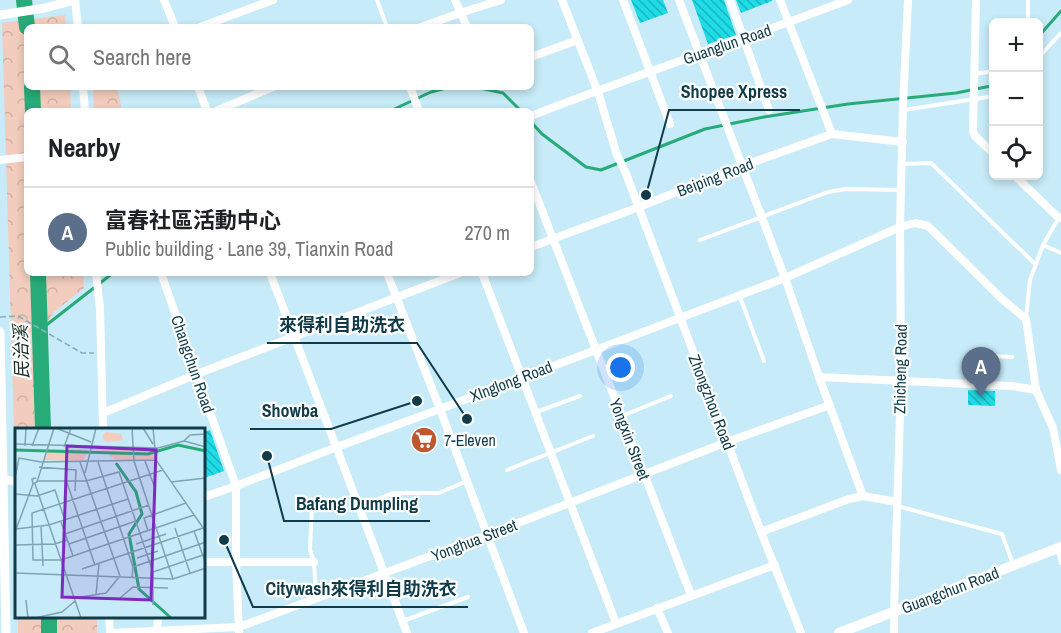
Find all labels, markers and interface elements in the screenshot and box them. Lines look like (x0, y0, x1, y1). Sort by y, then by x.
map controls (989, 18, 1043, 180)
button: + (989, 18, 1043, 72)
street label: Guanglun Road (680, 19, 774, 69)
search box (24, 24, 534, 90)
icon: search (45, 41, 78, 74)
text: Search here (93, 42, 191, 72)
button: − (989, 72, 1043, 126)
callout: Shopee Xpress (669, 74, 800, 110)
text: Shopee Xpress (681, 79, 787, 104)
button: locate (989, 126, 1043, 180)
text: Nearby (48, 130, 120, 165)
street label: Beiping Road (674, 152, 756, 202)
text: 富春社區活動中心 (105, 205, 281, 235)
text: A (62, 219, 73, 246)
text: 270 m (464, 219, 510, 246)
text: Public building · Lane 39, Tianxin Road (105, 235, 393, 262)
callout: 來得利自助洗衣 (267, 307, 417, 343)
street label: Changchun Road (166, 312, 220, 416)
text: 來得利自助洗衣 (279, 312, 405, 337)
water label: 民治溪 (7, 322, 34, 379)
street label: Zhicheng Road (888, 324, 912, 414)
pin: A (962, 348, 1000, 397)
street label: Zhongzhou Road (684, 351, 740, 453)
your location (606, 353, 635, 382)
street label: XInglong Road (467, 355, 555, 407)
callout: Showba (250, 393, 331, 429)
street label: Yongxin Street (604, 395, 656, 483)
text: Showba (262, 398, 319, 423)
supermarket icon: 7-Eleven (409, 425, 439, 455)
inset map (15, 428, 206, 618)
place label: 7-Eleven (444, 429, 496, 451)
callout: Bafang Dumpling (284, 485, 430, 521)
text: Bafang Dumpling (296, 491, 418, 516)
street label: Yonghua Street (428, 513, 520, 566)
street label: Guangchun Road (898, 561, 1002, 619)
callout: Citywash來得利自助洗衣 (253, 571, 468, 607)
text: Citywash來得利自助洗衣 (266, 576, 456, 601)

